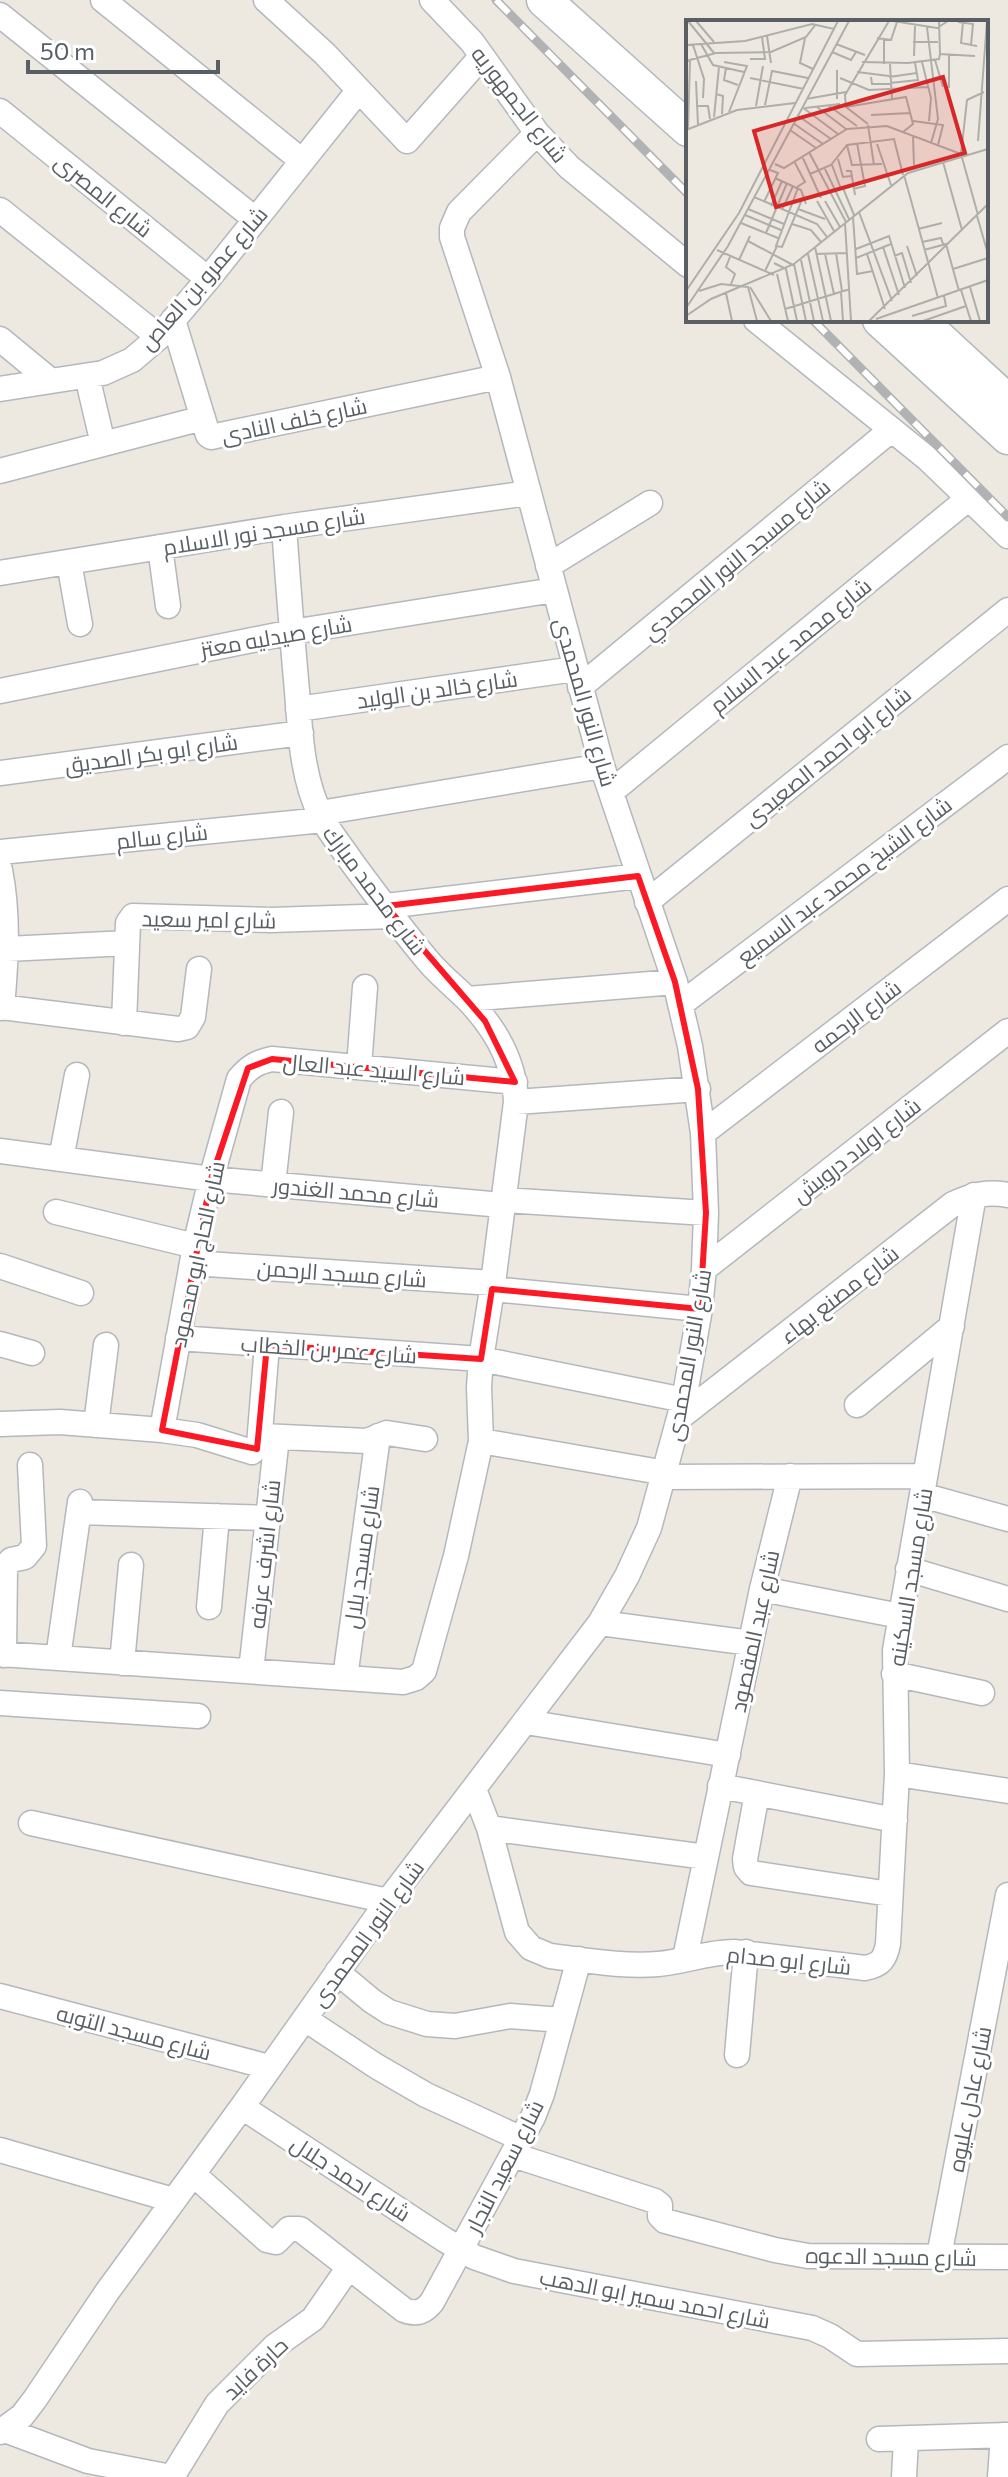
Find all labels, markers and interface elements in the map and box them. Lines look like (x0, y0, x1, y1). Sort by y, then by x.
inset map (686, 20, 988, 322)
scale bar (28, 24, 218, 74)
text: 50 m (40, 36, 95, 65)
street label: شارع الجمهوريه (465, 40, 574, 169)
street label: شارع المصرى (48, 147, 158, 244)
street label: شارع عمرو بن العاص (133, 201, 274, 357)
street label: شارع خلف النادى (219, 391, 370, 451)
street label: شارع مسجد النور المحمدي (637, 473, 838, 648)
street label: شارع مسجد نور الاسلام (161, 502, 368, 563)
street label: شارع محمد عبد السلام (704, 572, 878, 721)
street label: شارع صيدليه معتز (196, 609, 354, 665)
street label: شارع النور المحمدى (547, 614, 623, 790)
street label: شارع خالد بن الوليد (355, 664, 519, 716)
street label: شارع ابو احمد الصعيدى (738, 680, 917, 833)
street label: شارع ابو بكر الصديق (63, 727, 240, 781)
street label: شارع الشيخ محمد عبد السميع (731, 790, 958, 971)
street label: شارع سالم (115, 818, 210, 857)
street label: شارع محمد مبارك (316, 820, 432, 961)
street label: شارع امير سعيد (141, 904, 277, 936)
street label: شارع الرحمه (806, 974, 907, 1060)
street label: شارع السيد عبد العال (282, 1048, 466, 1092)
street label: شارع اولاد درويش (786, 1092, 927, 1210)
street label: شارع الحاج ابو محمود (164, 1158, 232, 1350)
street label: شارع محمد الغندور (269, 1171, 440, 1215)
street label: شارع مصنع بهاء (774, 1239, 905, 1350)
street label: شارع مسجد الرحمن (256, 1254, 428, 1294)
street label: شارع النور المحمدى (660, 1267, 718, 1444)
street label: شارع عمر بن الخطاب (240, 1329, 418, 1371)
street label: شارع اشرف عرفه (243, 1478, 287, 1630)
street label: شارع مسجد بلال (338, 1484, 386, 1631)
street label: شارع مسجد السكينه (883, 1486, 939, 1668)
street label: شارع عبد المقصود (724, 1547, 786, 1715)
street label: شارع النور المحمدى (305, 1855, 431, 2013)
street label: شارع ابو صدام (725, 1940, 853, 1983)
street label: شارع مسجد التوبه (53, 1998, 214, 2068)
street label: شارع عادل عليوه (942, 2024, 998, 2174)
street label: شارع سعيد النجار (458, 2095, 551, 2240)
street label: شارع احمد جلال (285, 2129, 416, 2228)
street label: شارع مسجد الدعوه (805, 2241, 977, 2273)
street label: شارع احمد سمير ابو الدهب (537, 2262, 772, 2336)
street label: حارة فايد (217, 2331, 293, 2405)

